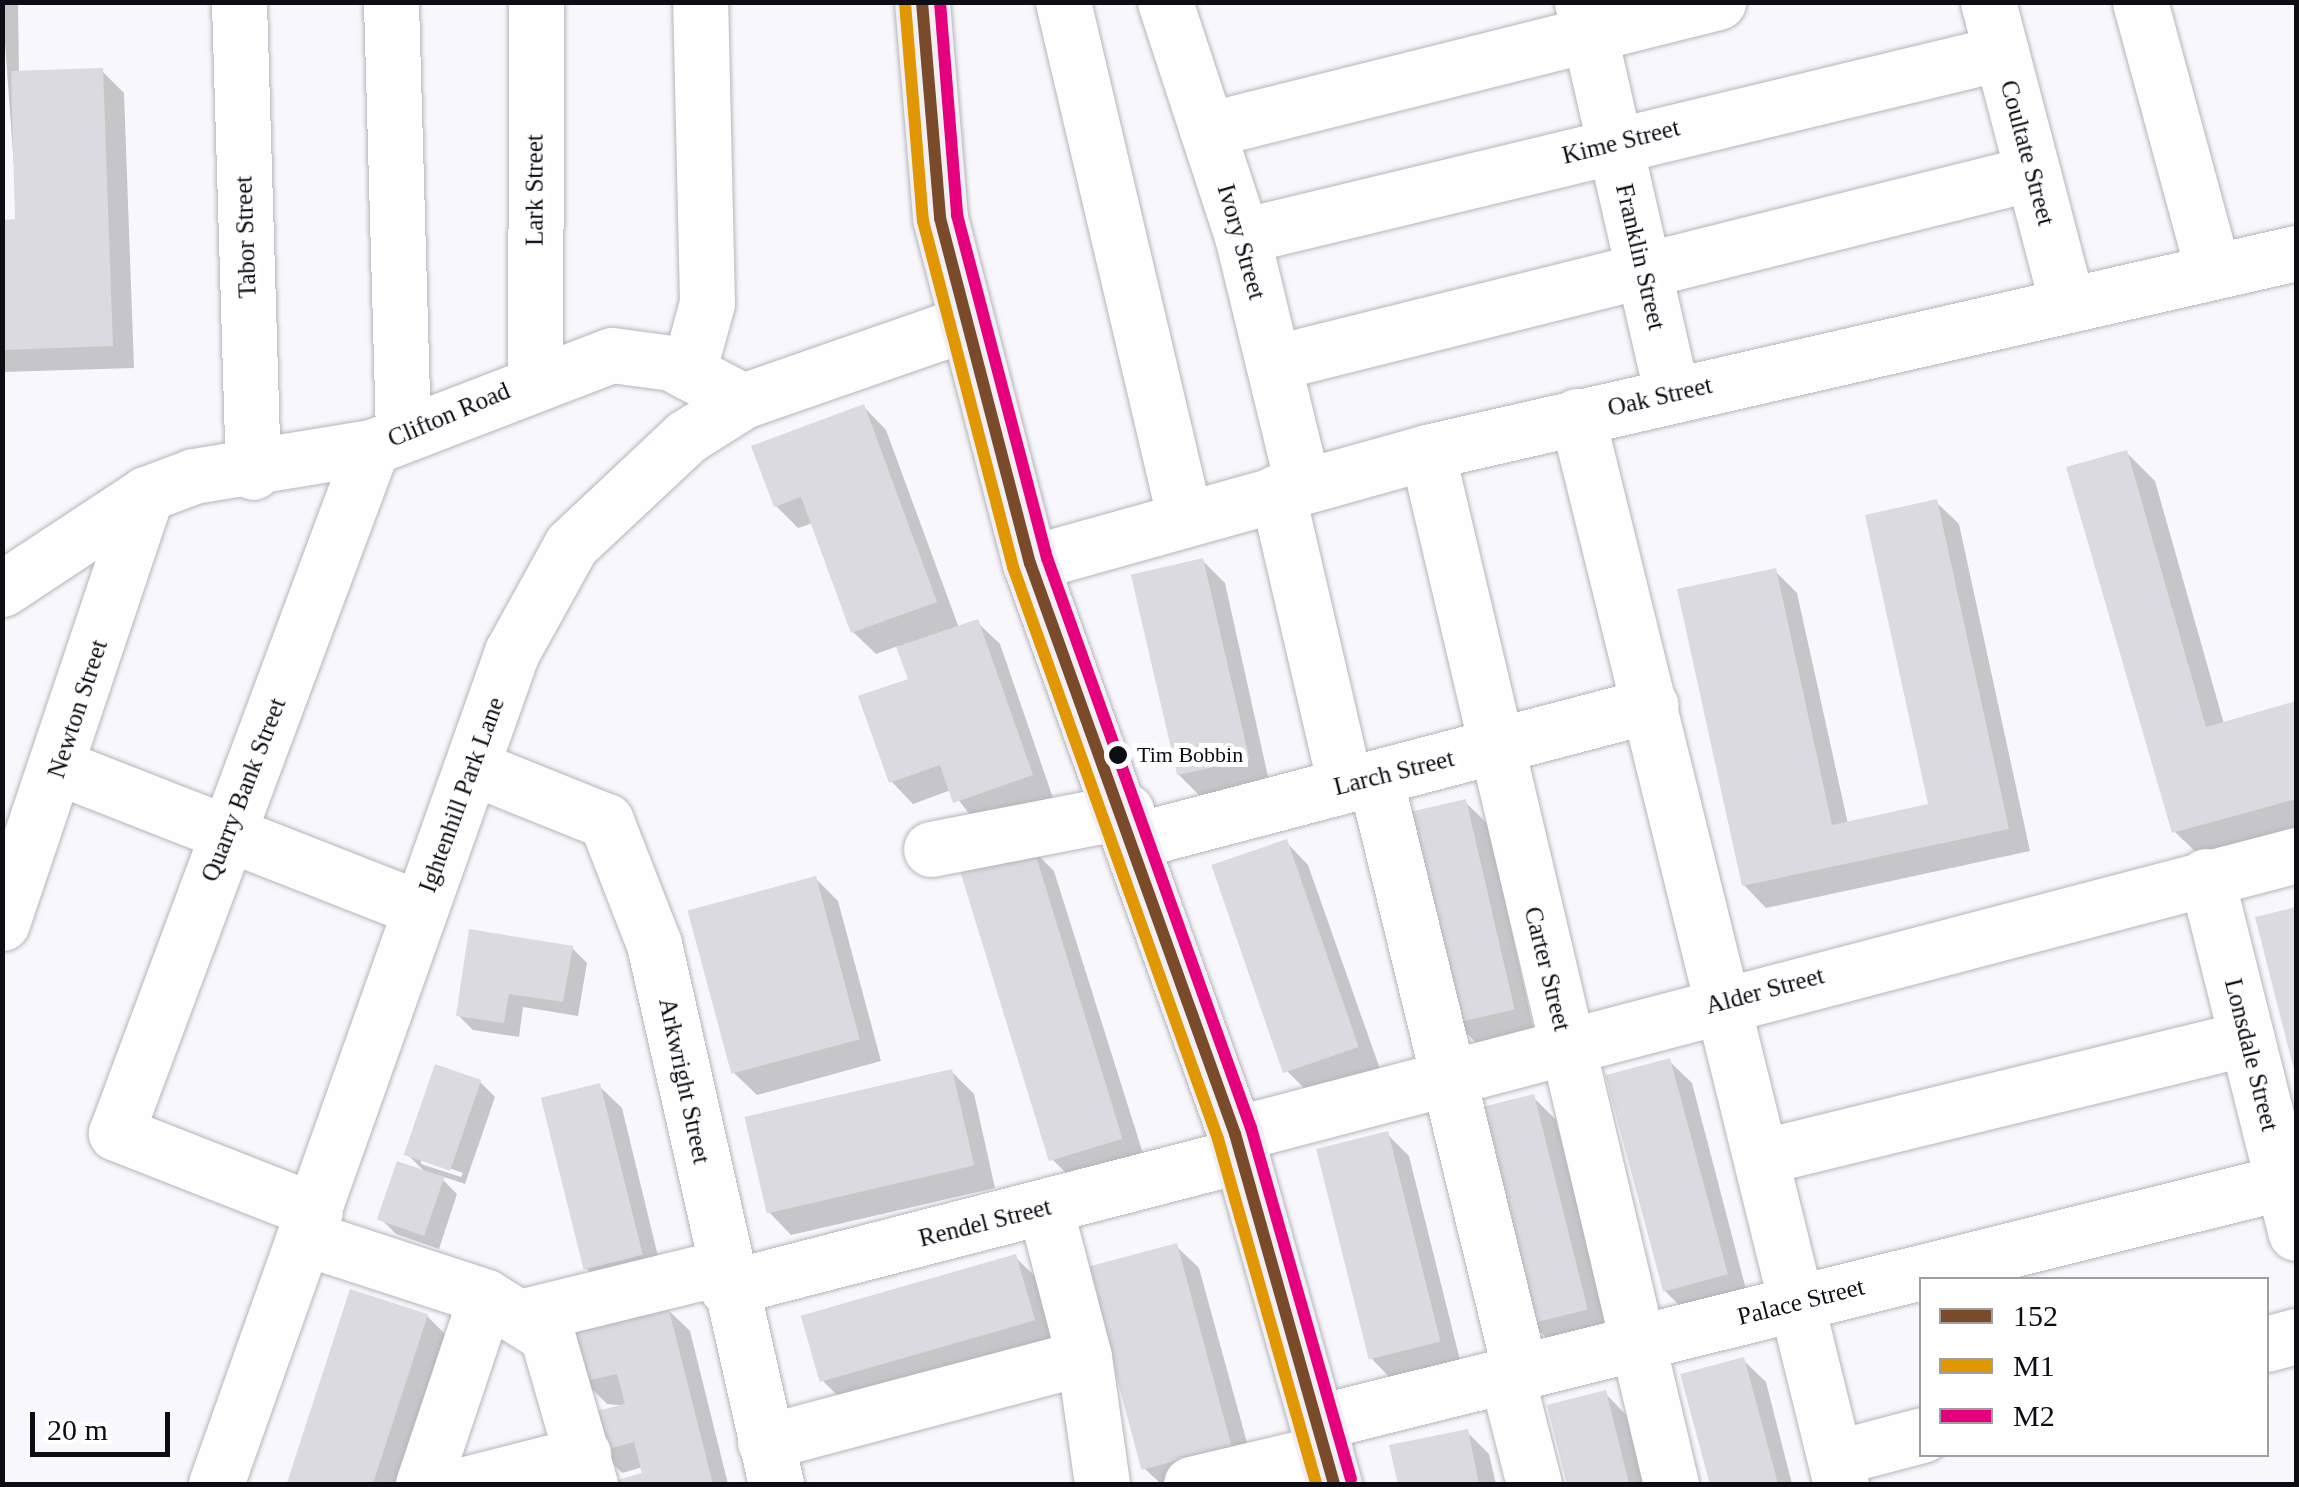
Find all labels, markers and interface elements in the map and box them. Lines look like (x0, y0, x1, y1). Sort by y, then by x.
street label: Coultate Street (1993, 77, 2061, 229)
street label: Kime Street (1559, 113, 1683, 171)
street label: Lark Street (520, 134, 550, 246)
street label: Tabor Street (229, 175, 263, 299)
street label: Ivory Street (1210, 181, 1272, 303)
street label: Franklin Street (1609, 181, 1671, 333)
street label: Oak Street (1605, 370, 1715, 424)
street label: Clifton Road (383, 376, 515, 454)
street label: Newton Street (42, 636, 114, 782)
street label: Ightenhill Park Lane (413, 693, 511, 897)
street label: Quarry Bank Street (195, 694, 293, 886)
place label: Tim Bobbin (1137, 742, 1243, 768)
street label: Larch Street (1331, 744, 1457, 802)
marker: Tim Bobbin (1108, 745, 1128, 765)
street label: Carter Street (1517, 904, 1577, 1034)
street label: Alder Street (1702, 961, 1828, 1021)
street label: Lonsdale Street (2218, 976, 2284, 1134)
street label: Arkwright Street (652, 995, 716, 1167)
street label: Rendel Street (916, 1192, 1054, 1254)
street label: Palace Street (1734, 1272, 1868, 1332)
legend (1919, 1277, 2269, 1457)
text: 152 (2013, 1299, 2058, 1332)
text: M1 (2013, 1349, 2055, 1382)
scale bar (35, 1392, 175, 1454)
text: M2 (2013, 1399, 2055, 1432)
text: 20 m (47, 1413, 108, 1446)

